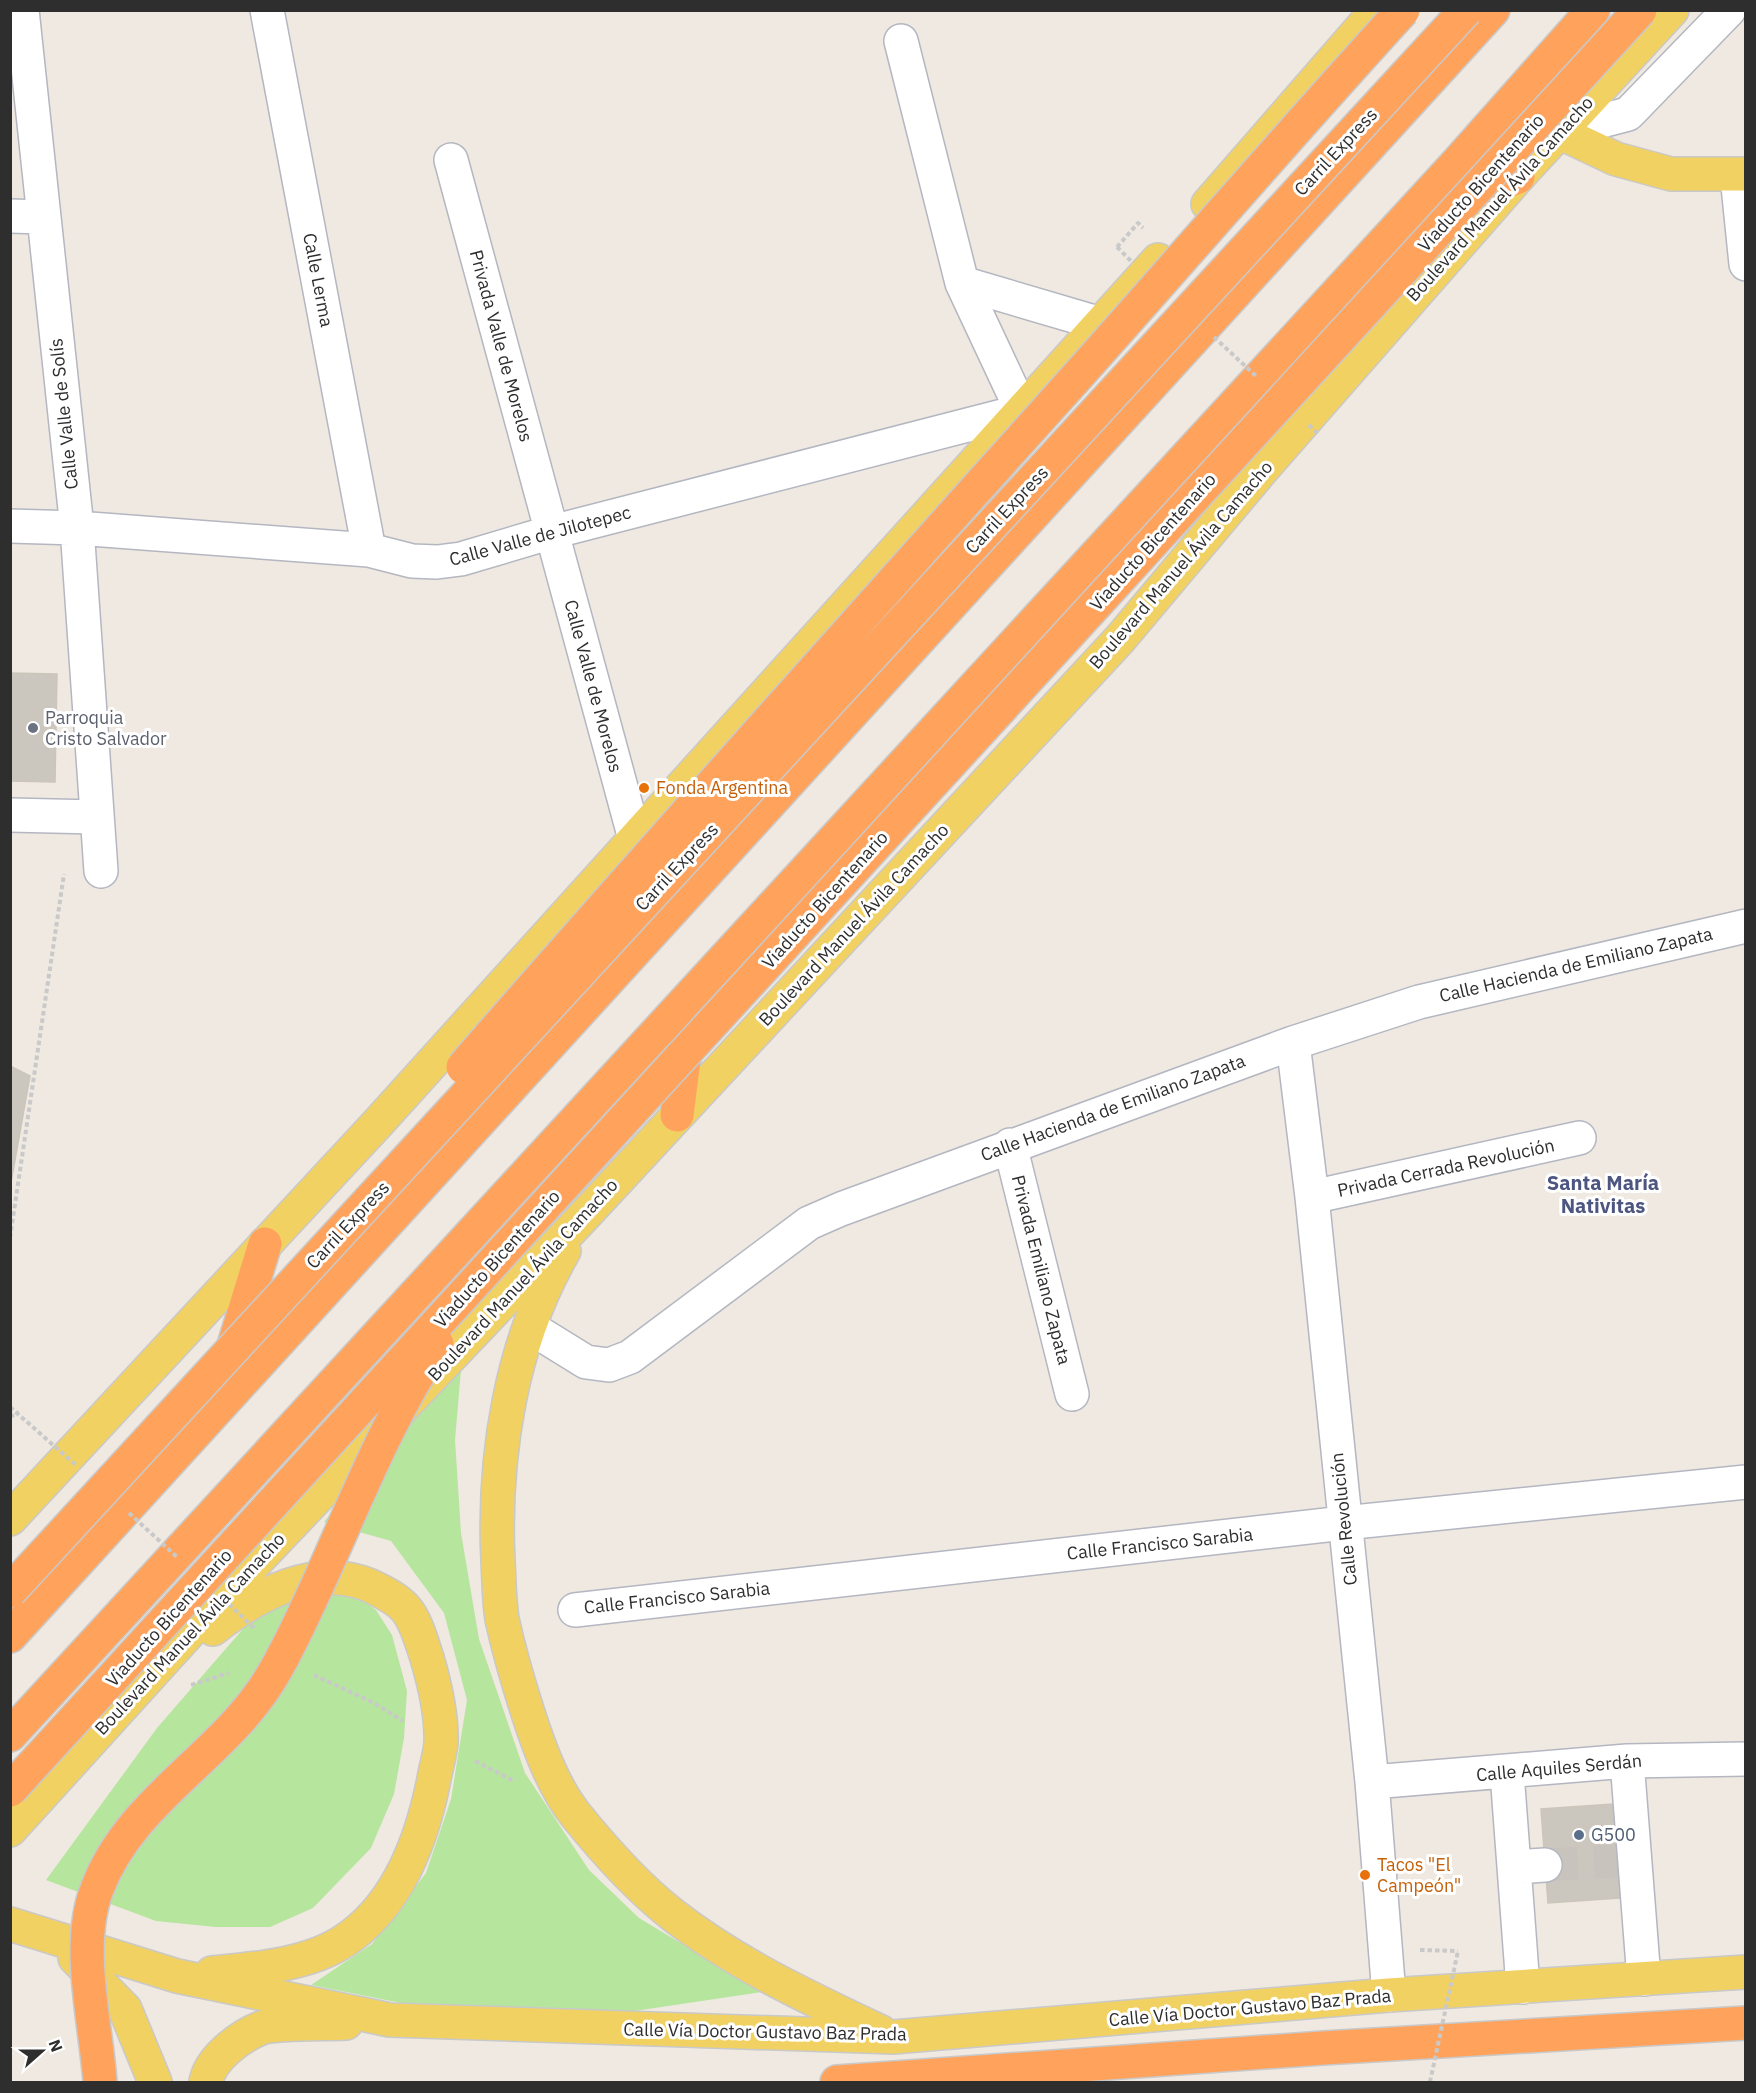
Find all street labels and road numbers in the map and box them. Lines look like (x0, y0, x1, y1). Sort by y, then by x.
street label: Boulevard Manuel Ávila Camacho (1401, 91, 1598, 306)
street label: Carril Express (1289, 103, 1382, 200)
street label: Viaducto Bicentenario (1413, 109, 1549, 256)
street label: Calle Lerma (298, 231, 339, 329)
street label: Privada Valle de Morelos (465, 247, 538, 444)
street label: Calle Valle de Solís (44, 337, 83, 491)
street label: Boulevard Manuel Ávila Camacho (1084, 456, 1277, 674)
street label: Carril Express (960, 461, 1053, 558)
street label: Viaducto Bicentenario (1085, 468, 1221, 615)
street label: Calle Valle de Jilotepec (446, 500, 633, 571)
street label: Calle Valle de Morelos (559, 597, 628, 775)
street label: Carril Express (630, 818, 723, 915)
street label: Boulevard Manuel Ávila Camacho (754, 819, 954, 1031)
street label: Viaducto Bicentenario (757, 826, 893, 973)
street label: Calle Hacienda de Emiliano Zapata (1437, 922, 1715, 1007)
street label: Calle Hacienda de Emiliano Zapata (977, 1049, 1249, 1166)
street label: Privada Cerrada Revolución (1335, 1133, 1557, 1202)
street label: Privada Emiliano Zapata (1007, 1173, 1076, 1368)
street label: Boulevard Manuel Ávila Camacho (423, 1174, 623, 1386)
street label: Carril Express (301, 1176, 394, 1273)
street label: Viaducto Bicentenario (429, 1185, 565, 1332)
street label: Calle Revolución (1325, 1452, 1362, 1587)
street label: Calle Francisco Sarabia (1066, 1522, 1255, 1565)
street label: Boulevard Manuel Ávila Camacho (90, 1528, 290, 1740)
street label: Viaducto Bicentenario (101, 1544, 237, 1691)
street label: Calle Francisco Sarabia (583, 1576, 772, 1619)
street label: Calle Aquiles Serdán (1475, 1749, 1643, 1786)
street label: Calle Vía Doctor Gustavo Baz Prada (1108, 1984, 1393, 2031)
street label: Calle Vía Doctor Gustavo Baz Prada (623, 2018, 907, 2045)

